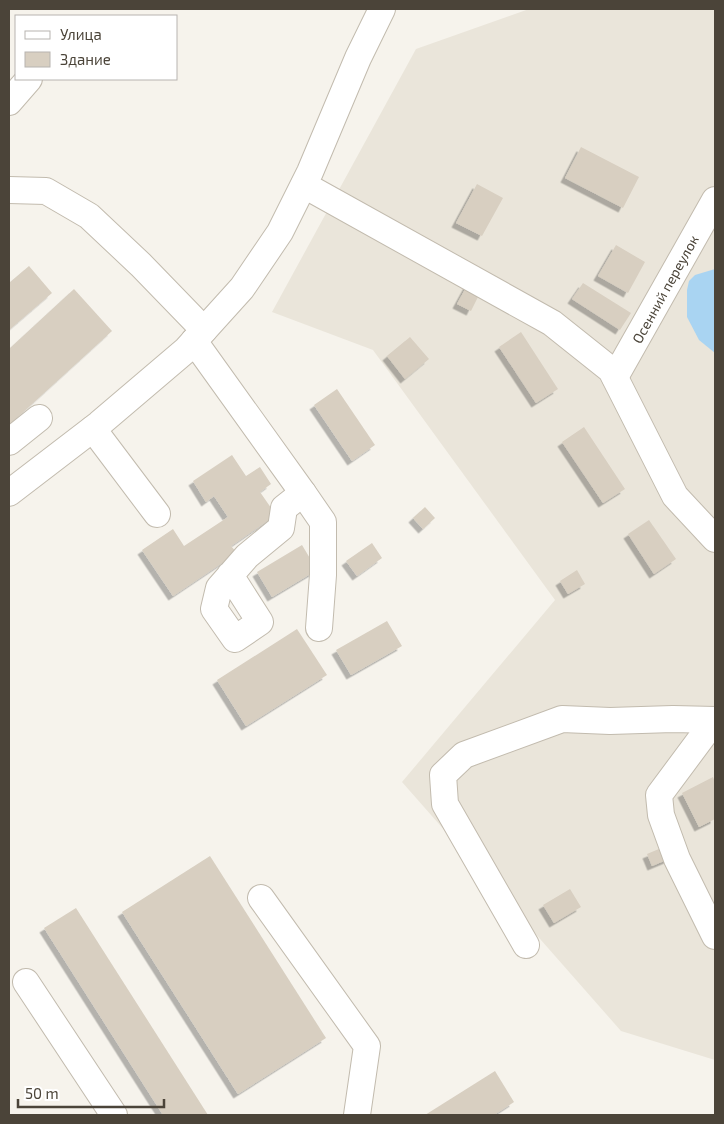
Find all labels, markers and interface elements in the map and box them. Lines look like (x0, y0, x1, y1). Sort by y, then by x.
legend (15, 15, 178, 80)
text: Улица (60, 25, 102, 43)
text: Здание (60, 50, 111, 68)
street label: Осенний переулок (628, 231, 702, 346)
scale bar (18, 1076, 164, 1108)
text: 50 m (25, 1084, 59, 1102)

